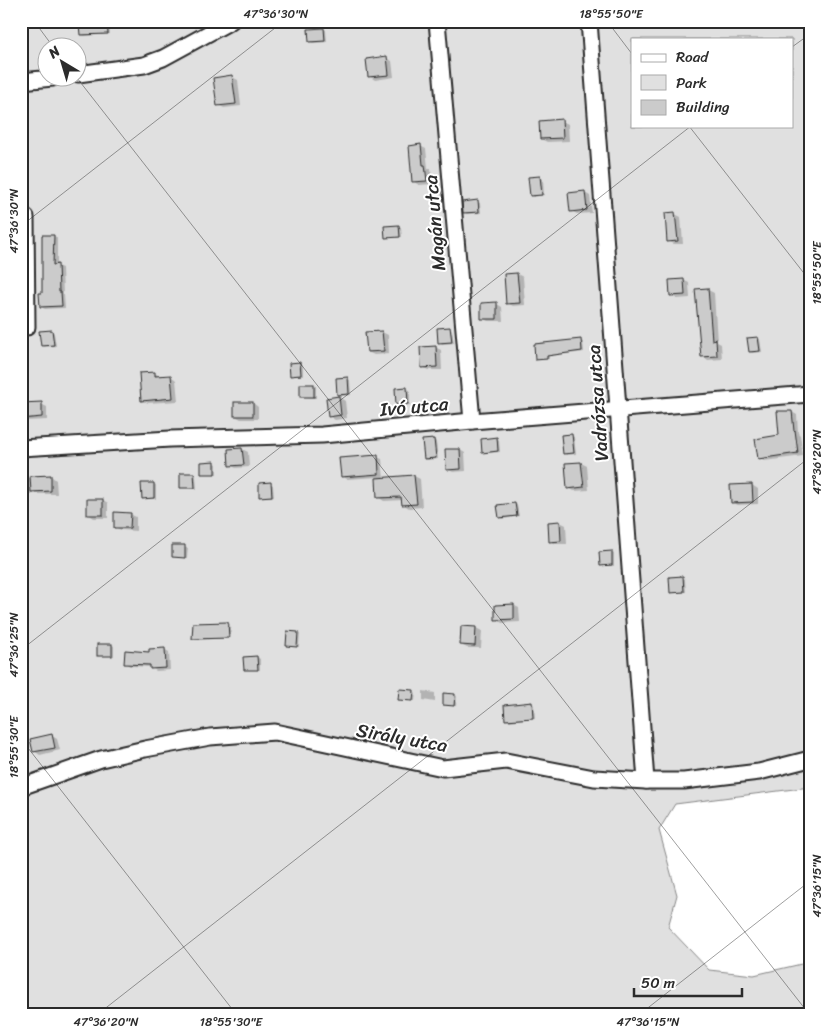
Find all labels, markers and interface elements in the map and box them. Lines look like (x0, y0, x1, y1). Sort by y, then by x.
text: 47°36'30"N (244, 3, 309, 25)
text: 18°55'50"E (579, 3, 644, 25)
north arrow (38, 38, 88, 88)
legend (631, 38, 794, 128)
text: N (42, 39, 66, 66)
text: Road (676, 44, 709, 70)
text: Park (676, 70, 707, 96)
text: Building (676, 94, 730, 120)
street label: Magán utca (414, 173, 455, 272)
text: 47°36'30"N (3, 188, 25, 253)
text: 18°55'50"E (806, 240, 828, 305)
street label: Vadrózsa utca (577, 343, 618, 462)
street label: Ivó utca (378, 387, 450, 426)
text: 47°36'20"N (806, 429, 828, 495)
text: 47°36'25"N (3, 612, 25, 677)
street label: Sirály utca (354, 713, 451, 762)
text: 18°55'30"E (3, 714, 25, 778)
text: 47°36'15"N (806, 854, 828, 918)
scale bar (634, 965, 741, 997)
text: 50 m (641, 970, 676, 996)
text: 47°36'20"N (73, 1011, 139, 1033)
text: 18°55'30"E (200, 1011, 264, 1033)
text: 47°36'15"N (616, 1011, 680, 1033)

